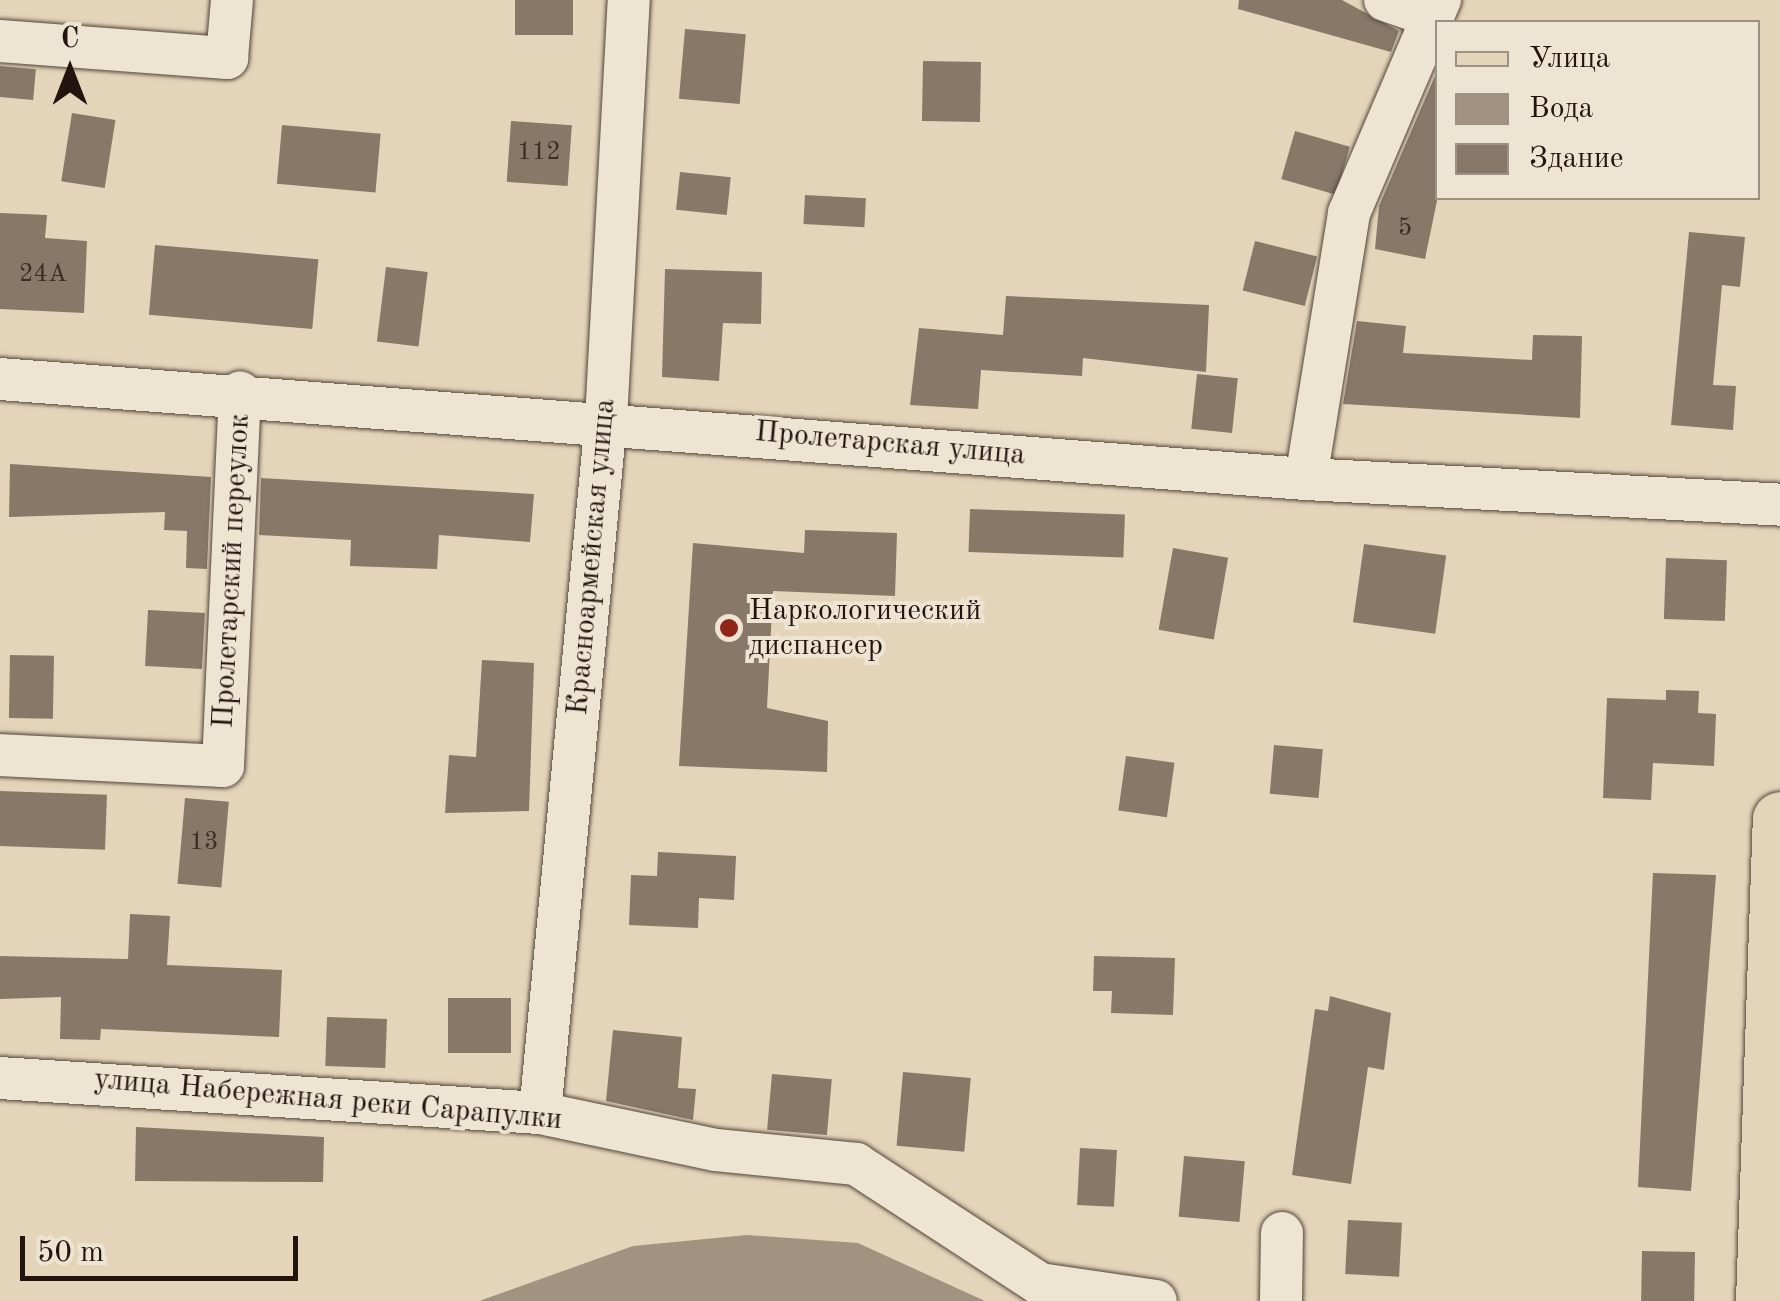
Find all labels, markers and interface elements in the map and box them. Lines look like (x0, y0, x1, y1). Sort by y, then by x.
north arrow (20, 20, 120, 120)
legend (1435, 20, 1760, 200)
text: С (61, 26, 79, 54)
text: Улица (1529, 44, 1610, 74)
text: Вода (1529, 94, 1593, 124)
house number: 112 (517, 138, 561, 168)
text: Здание (1529, 144, 1624, 174)
house number: 5 (1398, 214, 1412, 244)
house number: 24А (19, 260, 67, 290)
street label: Красноармейская улица (560, 397, 624, 717)
street label: Пролетарский переулок (206, 413, 258, 729)
street label: Пролетарская улица (753, 414, 1027, 474)
place label: Наркологический диспансер (749, 593, 981, 664)
marker: Наркологический диспансер (718, 617, 740, 639)
house number: 13 (190, 828, 218, 858)
street label: улица Набережная реки Сарапулки (93, 1062, 563, 1138)
scale bar (25, 1216, 302, 1278)
text: 50 m (37, 1238, 104, 1268)

